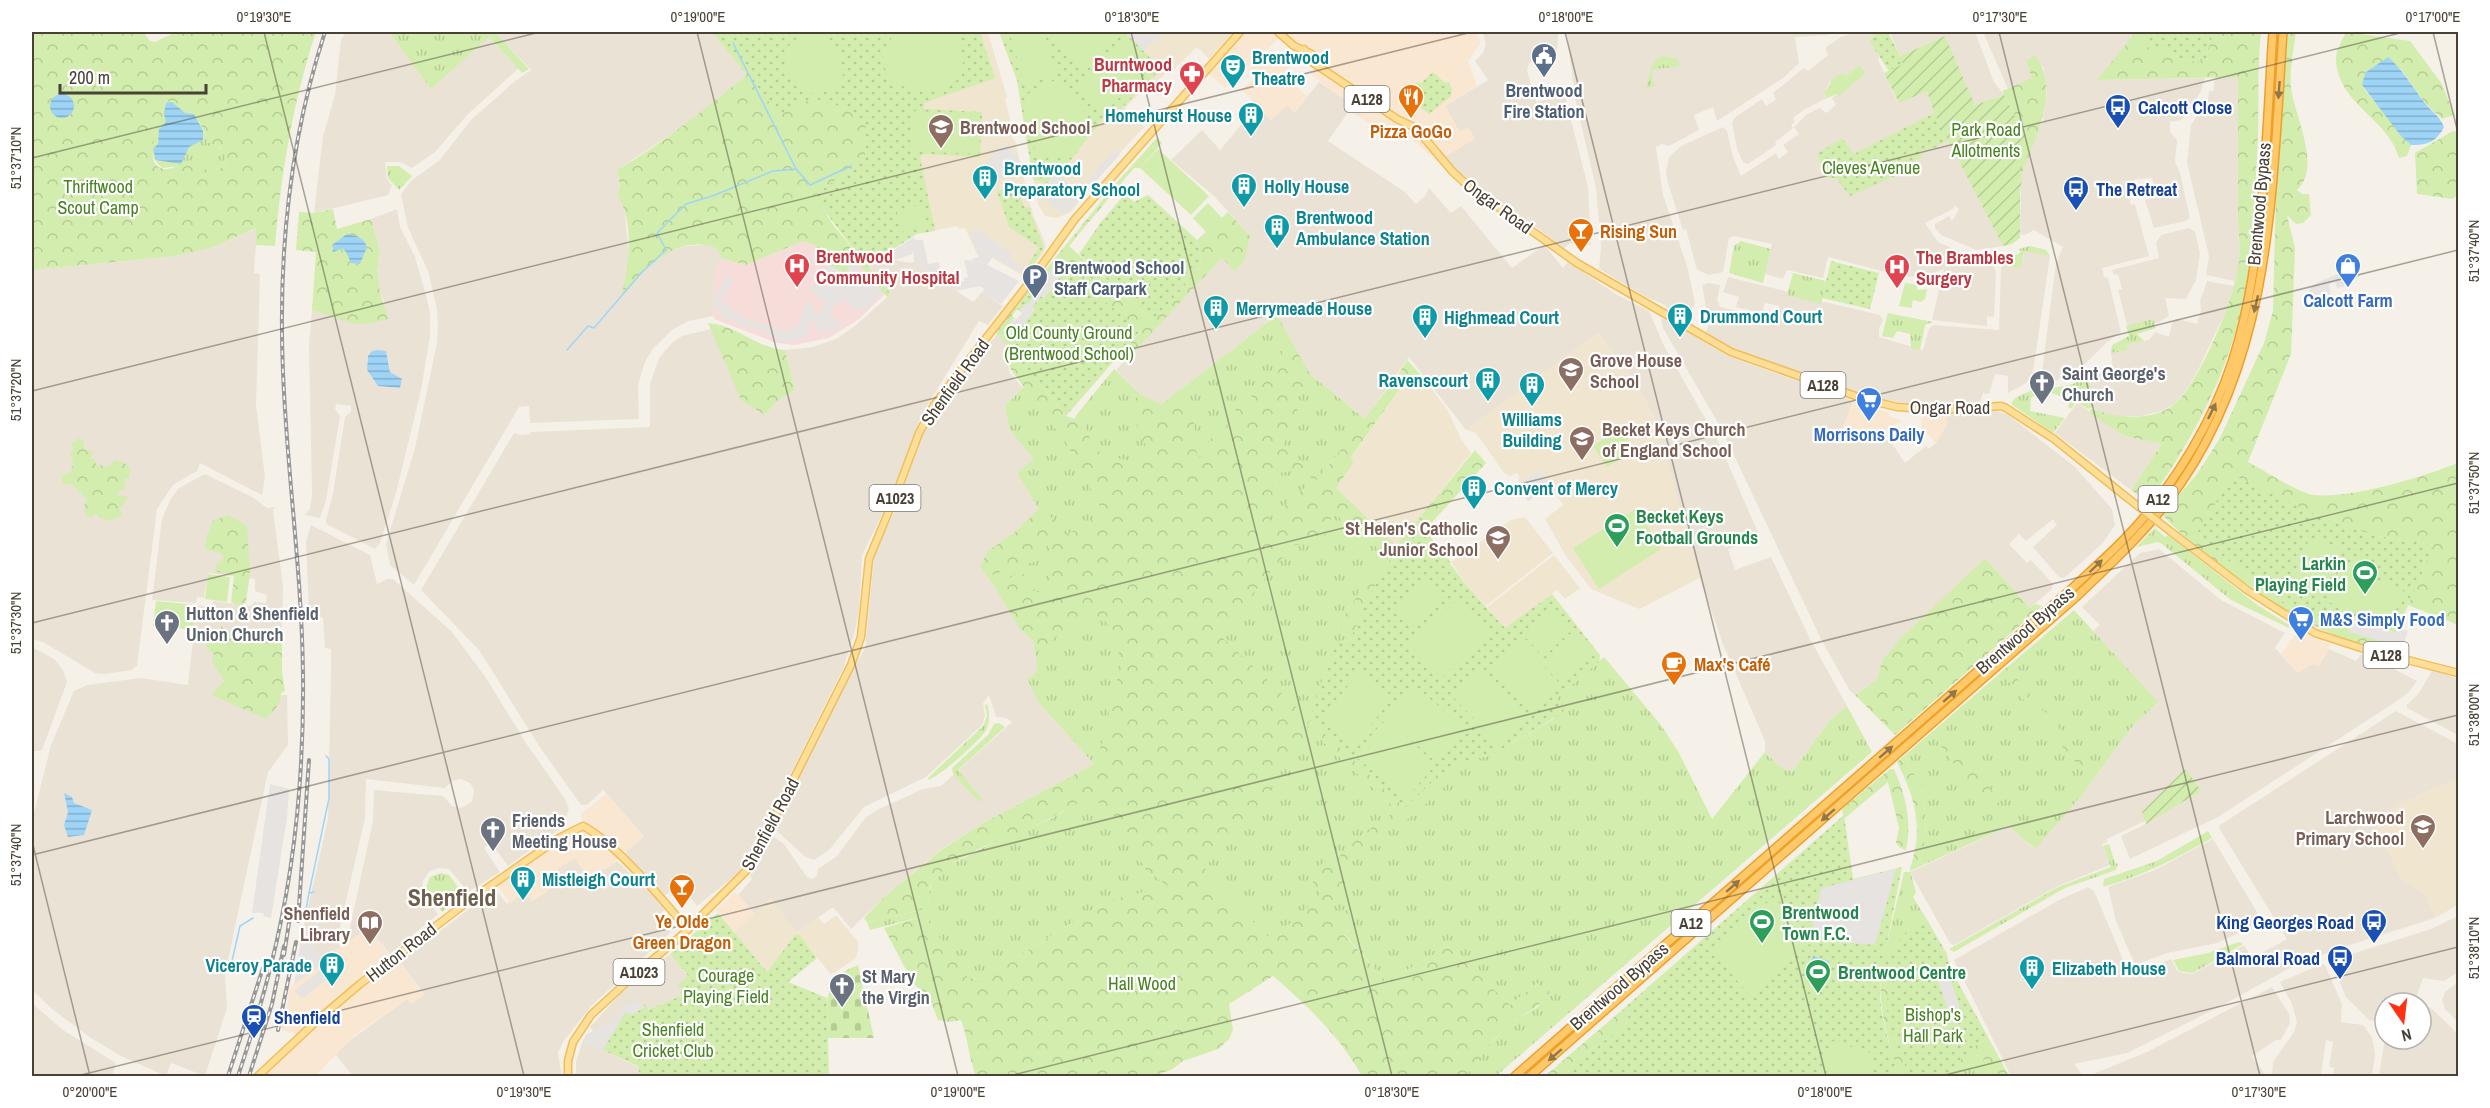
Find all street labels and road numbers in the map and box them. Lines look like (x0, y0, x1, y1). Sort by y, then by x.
road number: A128 (1344, 86, 1390, 112)
street label: Brentwood Bypass (2241, 142, 2277, 266)
street label: Ongar Road (1458, 172, 1538, 240)
street label: Shenfield Road (915, 333, 995, 431)
road number: A128 (1800, 372, 1846, 398)
street label: Ongar Road (1910, 395, 1990, 420)
road number: A1023 (870, 485, 920, 511)
road number: A12 (2138, 486, 2178, 512)
street label: Brentwood Bypass (1970, 580, 2080, 680)
road number: A128 (2364, 642, 2408, 668)
street label: Shenfield Road (735, 773, 805, 875)
road number: A12 (1672, 910, 1710, 936)
street label: Hutton Road (361, 917, 441, 987)
street label: Brentwood Bypass (1564, 936, 1674, 1036)
road number: A1023 (614, 959, 664, 985)

